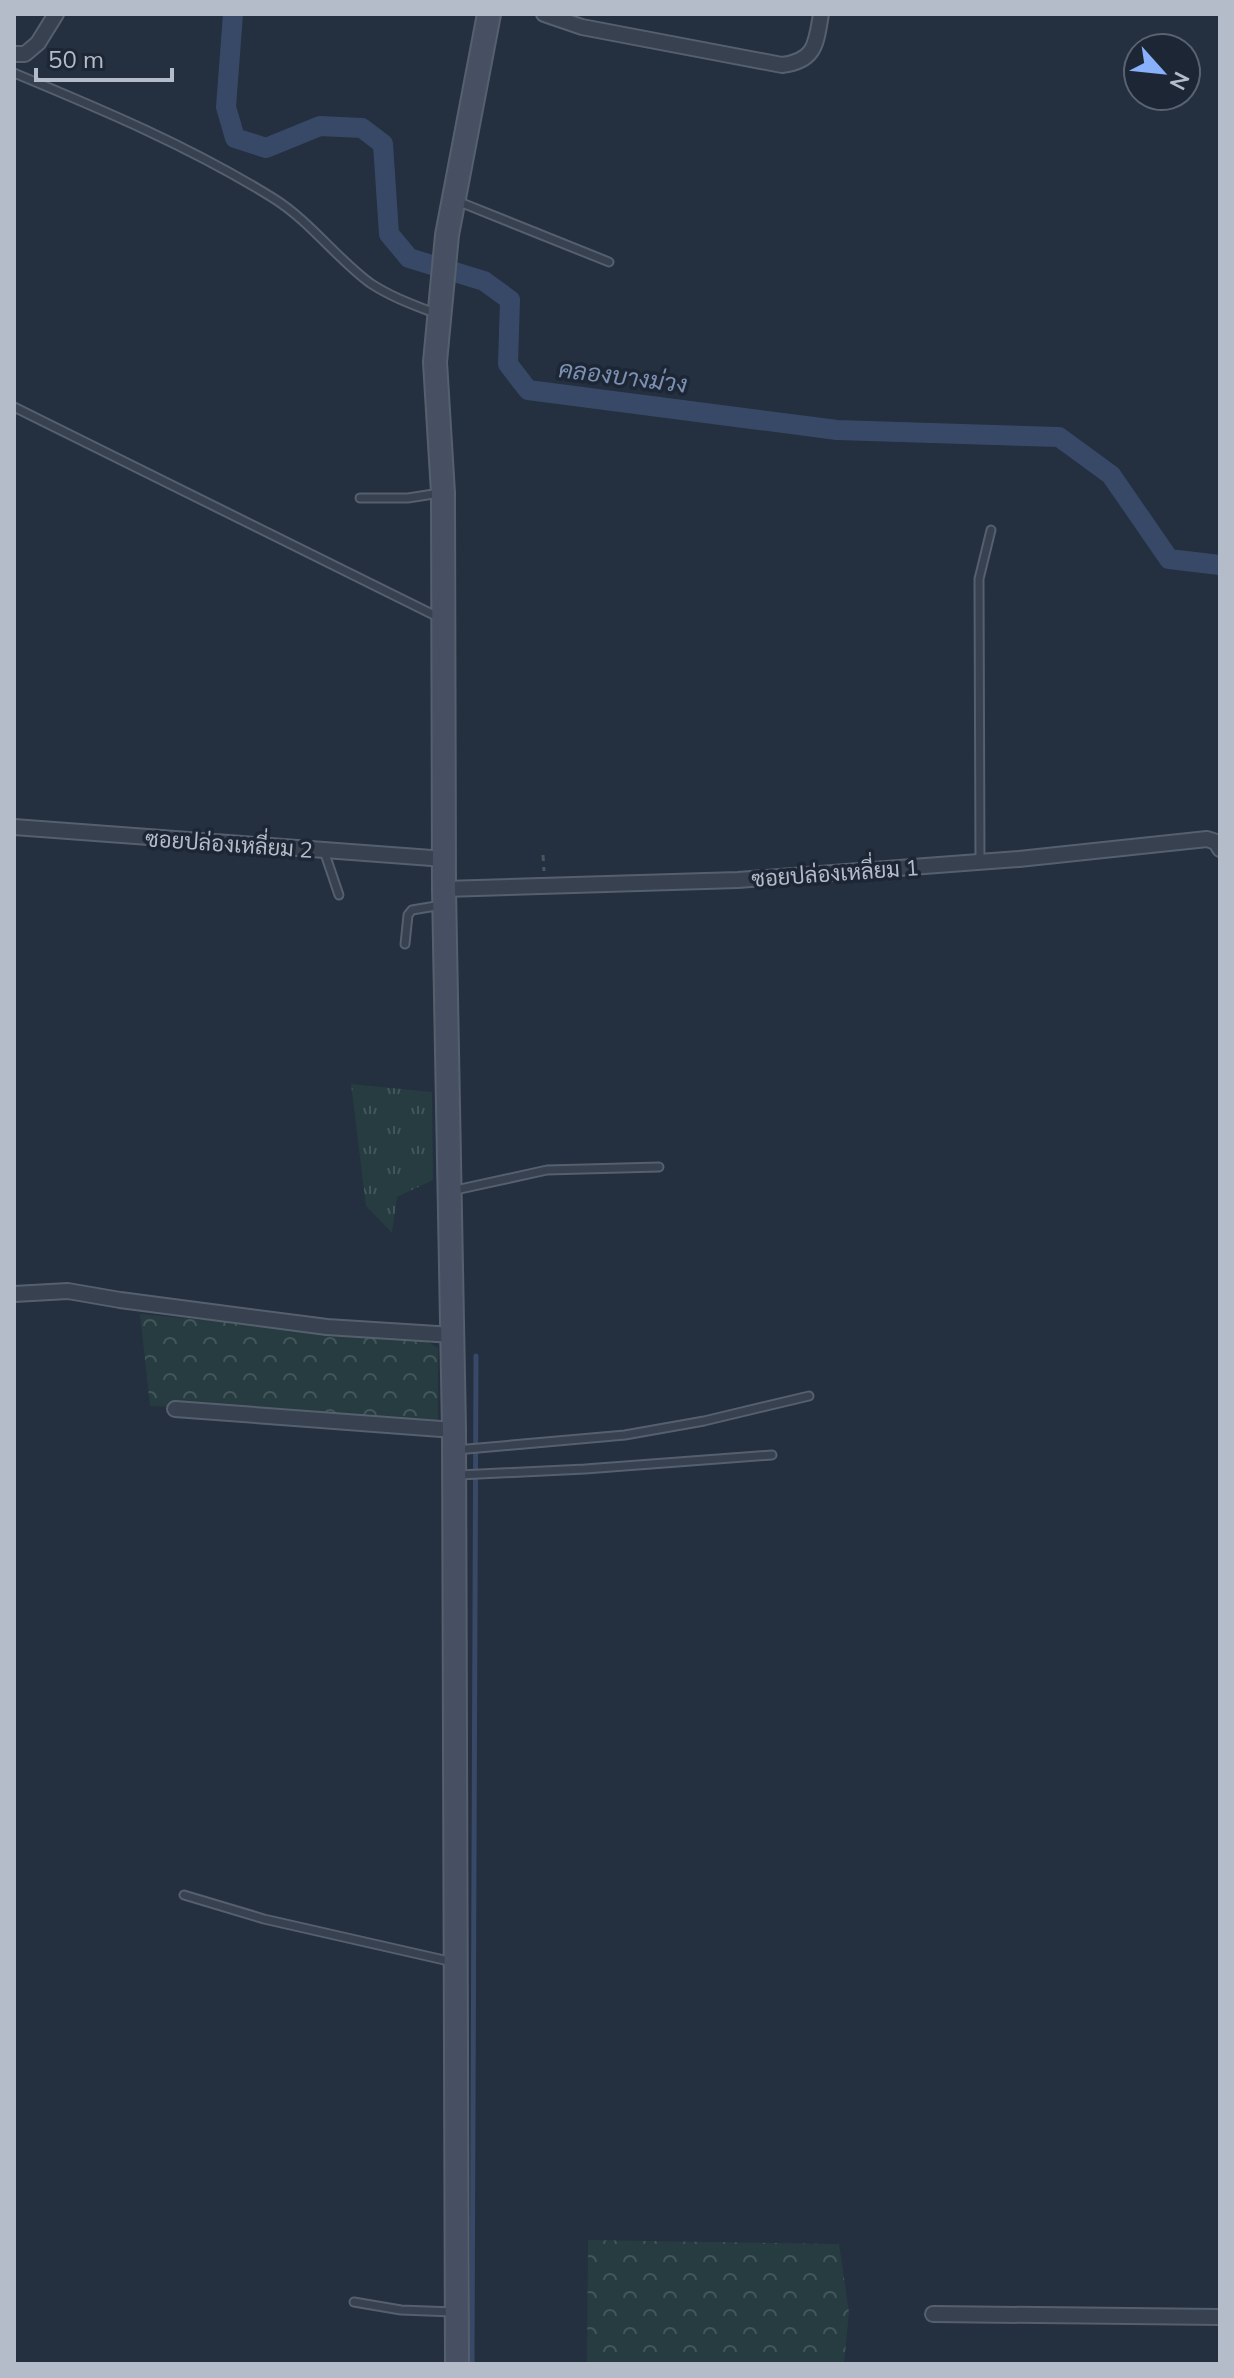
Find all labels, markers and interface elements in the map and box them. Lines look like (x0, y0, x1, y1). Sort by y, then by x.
scale bar (36, 32, 172, 82)
north arrow (1122, 32, 1202, 112)
text: 50 m (48, 44, 104, 74)
text: N (1164, 67, 1196, 95)
water label: คลองบางม่วง (557, 353, 689, 399)
street label: ซอยปล่องเหลี่ยม 2 (144, 819, 314, 864)
street label: ซอยปล่องเหลี่ยม 1 (750, 848, 920, 893)

